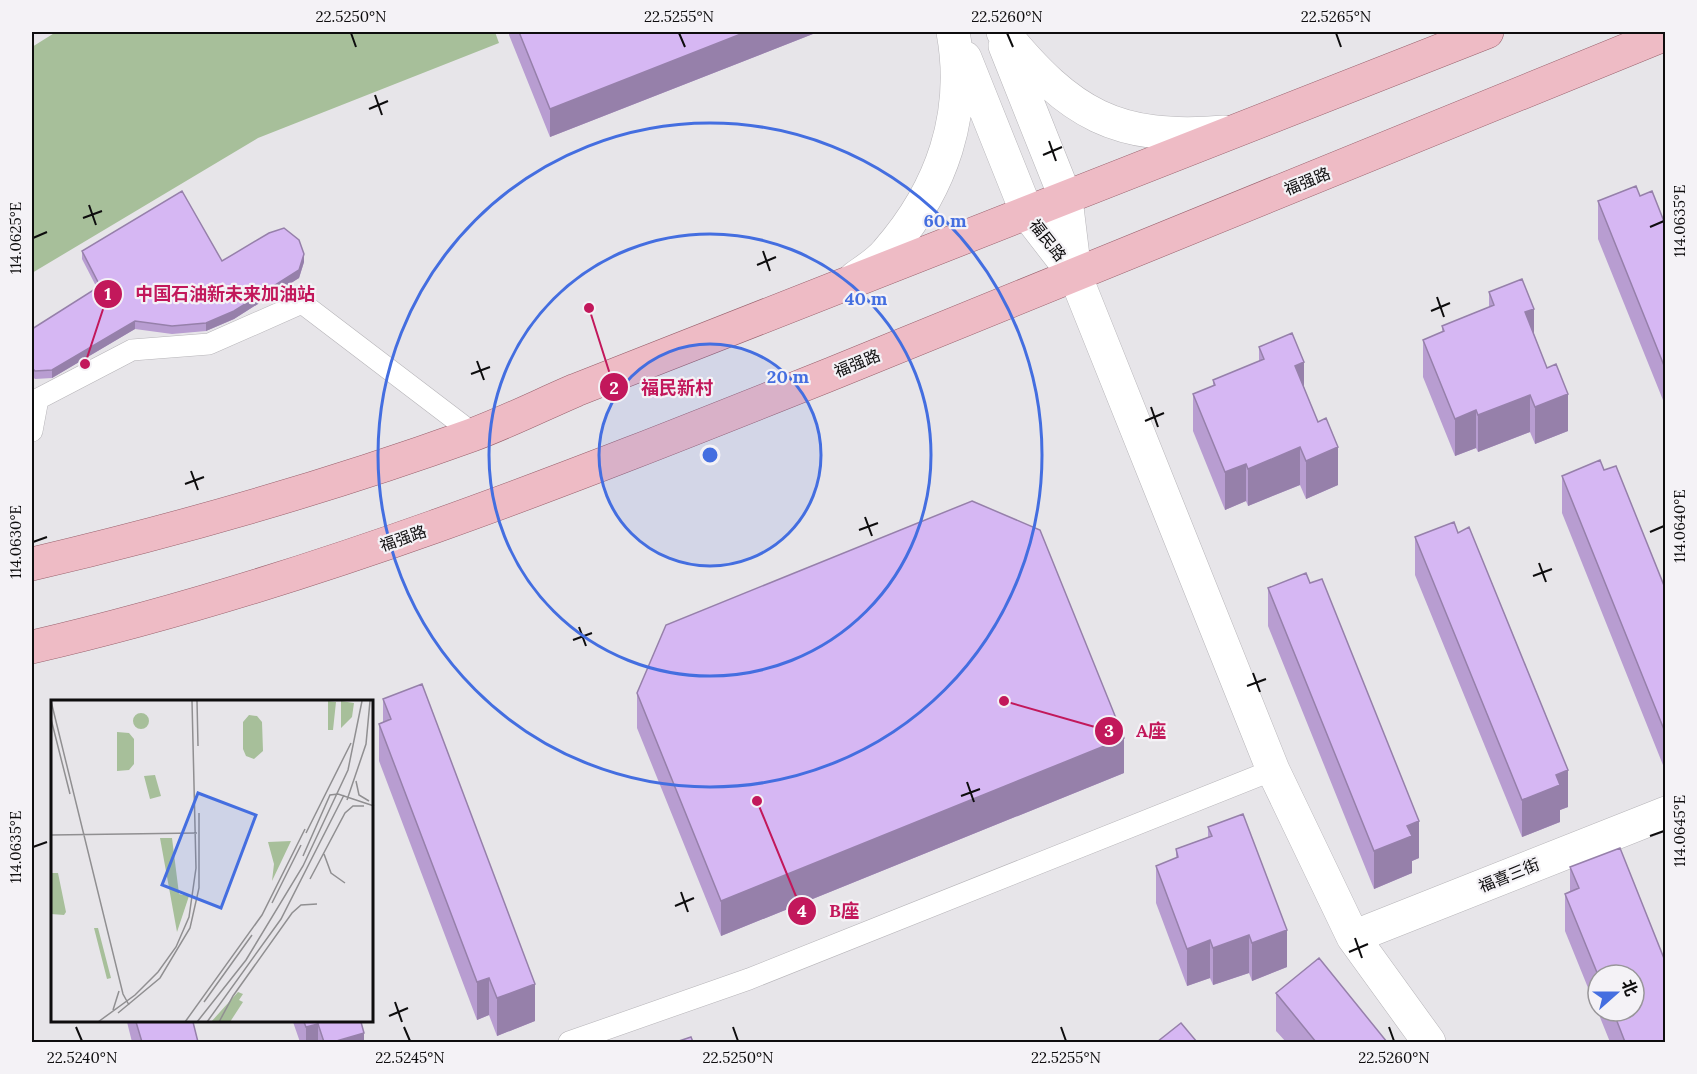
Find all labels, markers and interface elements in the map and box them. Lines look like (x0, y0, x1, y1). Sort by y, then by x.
text: 22.5250°N (315, 7, 387, 26)
text: 22.5255°N (644, 7, 714, 26)
text: 22.5260°N (971, 7, 1043, 26)
text: 22.5265°N (1301, 7, 1371, 26)
street label: 福强路 (1281, 163, 1333, 199)
text: 114.0635°E (1670, 185, 1689, 257)
text: 114.0625°E (6, 202, 25, 274)
text: 60 m (923, 209, 967, 232)
street label: 福民路 (1025, 215, 1071, 265)
callout: 中国石油新未来加油站 (93, 276, 327, 312)
text: 1 (104, 282, 112, 305)
text: 中国石油新未来加油站 (135, 282, 315, 305)
text: 40 m (845, 287, 888, 310)
street label: 福强路 (831, 345, 883, 381)
text: 20 m (767, 365, 810, 388)
callout: 福民新村 (599, 369, 725, 405)
text: 2 (609, 376, 619, 399)
text: 福民新村 (641, 376, 713, 399)
centre of rings (700, 445, 720, 465)
text: 114.0640°E (1670, 489, 1689, 563)
text: 114.0630°E (6, 505, 25, 579)
street label: 福强路 (377, 521, 429, 555)
inset map (51, 700, 374, 1023)
callout: A座 (1094, 713, 1178, 749)
text: 3 (1104, 719, 1114, 742)
text: A座 (1136, 719, 1166, 742)
text: 114.0645°E (1670, 795, 1689, 867)
text: 114.0635°E (6, 811, 25, 883)
street label: 福喜三街 (1476, 854, 1542, 896)
callout: B座 (787, 893, 871, 929)
text: 4 (797, 899, 807, 922)
text: B座 (829, 899, 859, 922)
north arrow (1586, 963, 1646, 1023)
text: 北 (1618, 977, 1642, 999)
text: 22.5240°N (47, 1048, 117, 1067)
text: 22.5245°N (375, 1048, 445, 1067)
text: 22.5250°N (702, 1048, 774, 1067)
text: 22.5255°N (1031, 1048, 1101, 1067)
text: 22.5260°N (1358, 1048, 1430, 1067)

